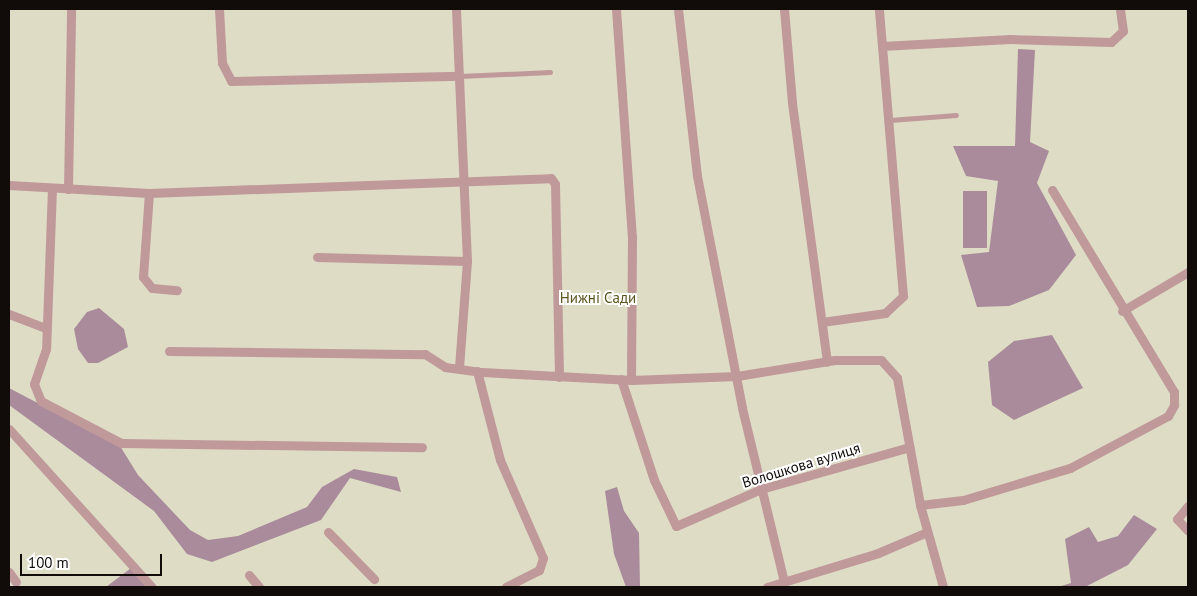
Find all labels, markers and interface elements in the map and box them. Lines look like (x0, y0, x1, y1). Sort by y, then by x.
park label: Нижні Сади (560, 289, 636, 307)
street label: Волошкова вулиця (740, 438, 862, 492)
scale bar (22, 544, 165, 576)
text: 100 m (28, 553, 69, 572)

